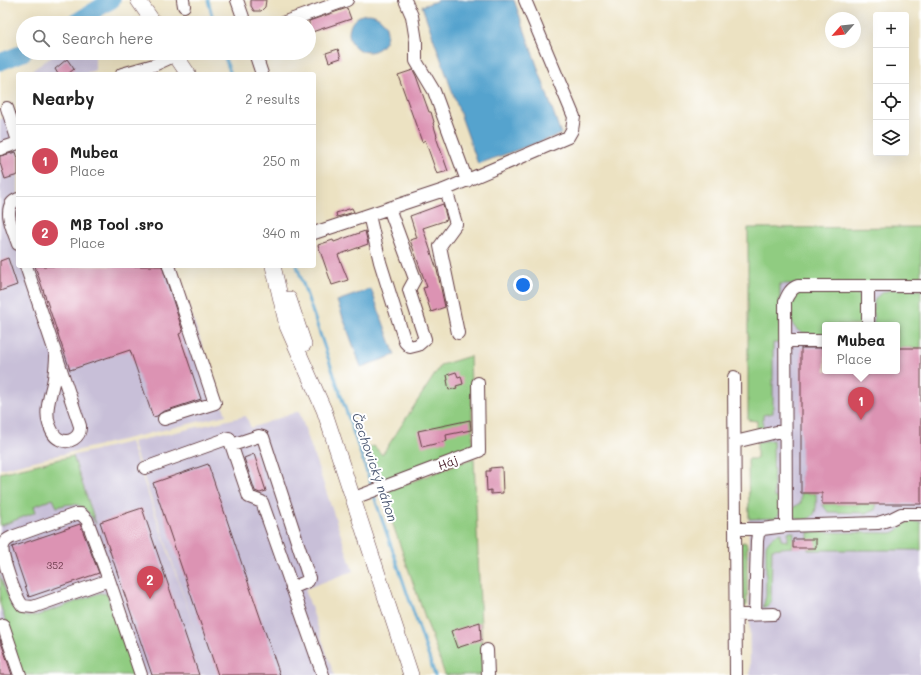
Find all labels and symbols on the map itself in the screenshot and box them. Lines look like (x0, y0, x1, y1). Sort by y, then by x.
north arrow (825, 12, 861, 48)
your location (513, 275, 533, 295)
pin: 1 (848, 387, 874, 420)
water label: Čechovický náhon (349, 410, 402, 523)
street label: Háj (435, 451, 460, 473)
house number: 352 (46, 558, 64, 572)
pin: 2 (137, 566, 163, 599)

